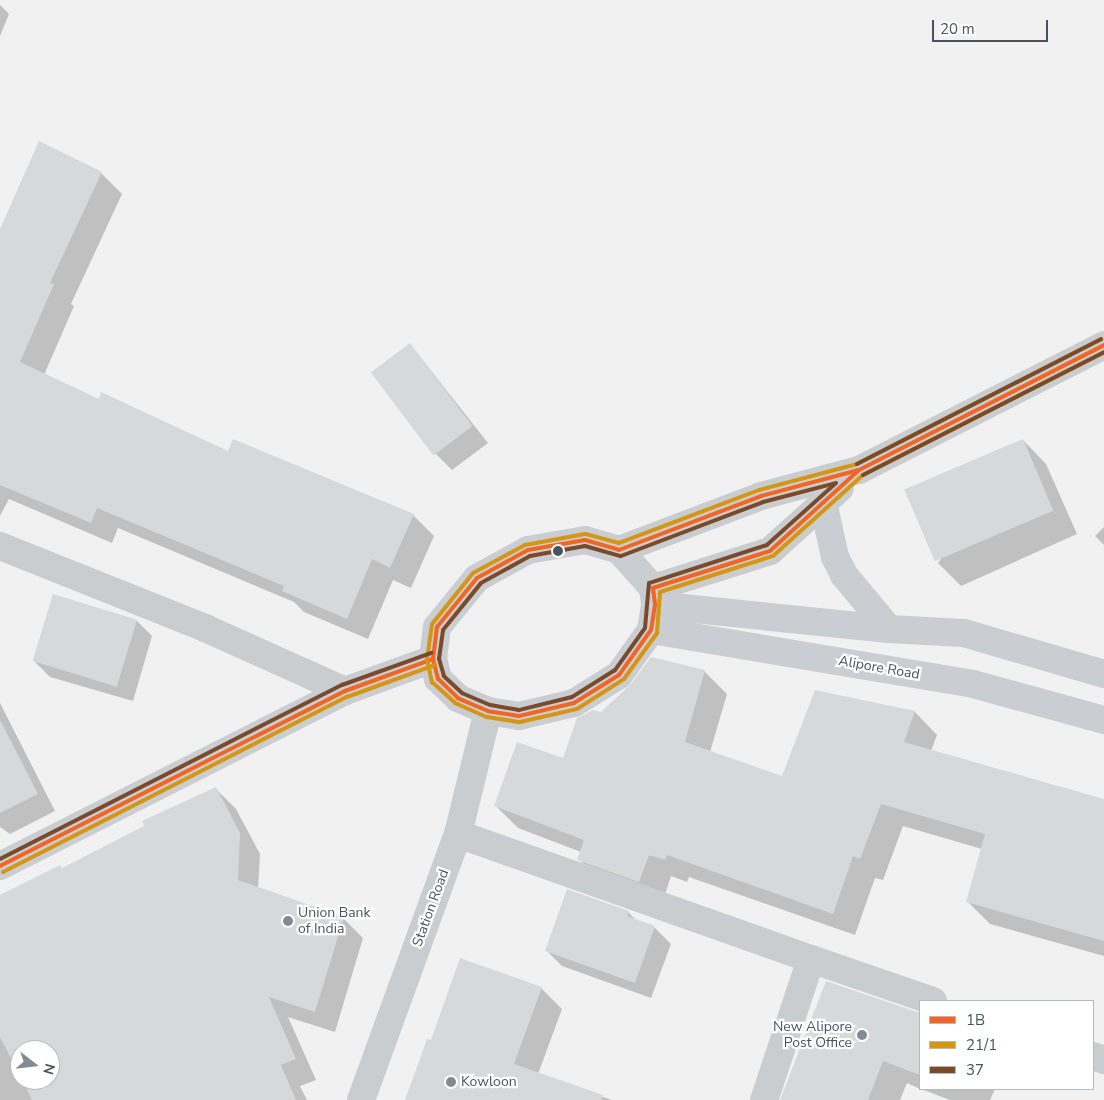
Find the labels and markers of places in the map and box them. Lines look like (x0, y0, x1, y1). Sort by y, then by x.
unlabelled marker (553, 546, 563, 556)
place label: Union Bank of India (298, 905, 371, 938)
marker: Union Bank of India (282, 915, 294, 927)
place label: New Alipore Post Office (773, 1019, 852, 1052)
marker: New Alipore Post Office (856, 1029, 868, 1041)
place label: Kowloon (461, 1074, 517, 1090)
marker: Kowloon (445, 1076, 457, 1088)

